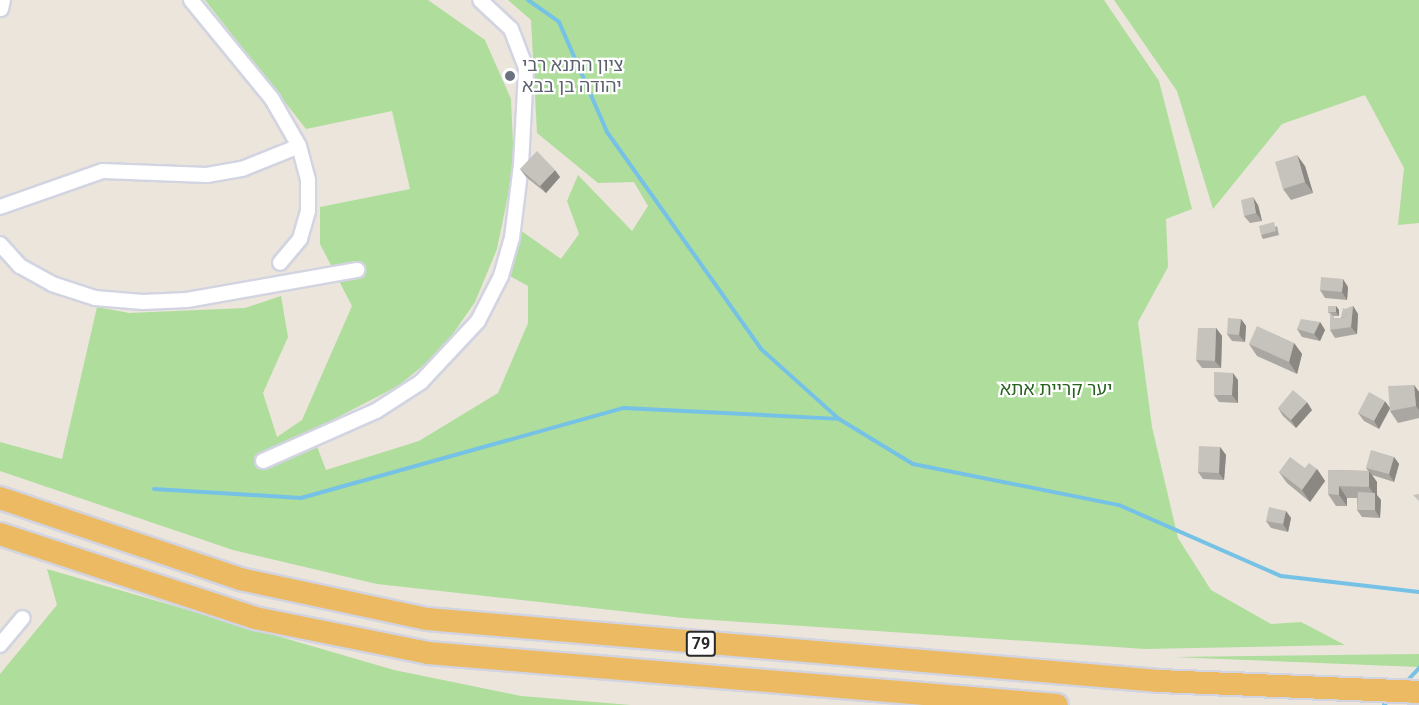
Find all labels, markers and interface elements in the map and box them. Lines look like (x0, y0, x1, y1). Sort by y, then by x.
place label: ציון התנא רבי יהודה בן בבא (522, 55, 623, 98)
marker: ציון התנא רבי יהודה בן בבא (503, 69, 517, 83)
park label: יער קריית אתא (1000, 378, 1112, 400)
road number: 79 (684, 631, 718, 657)

